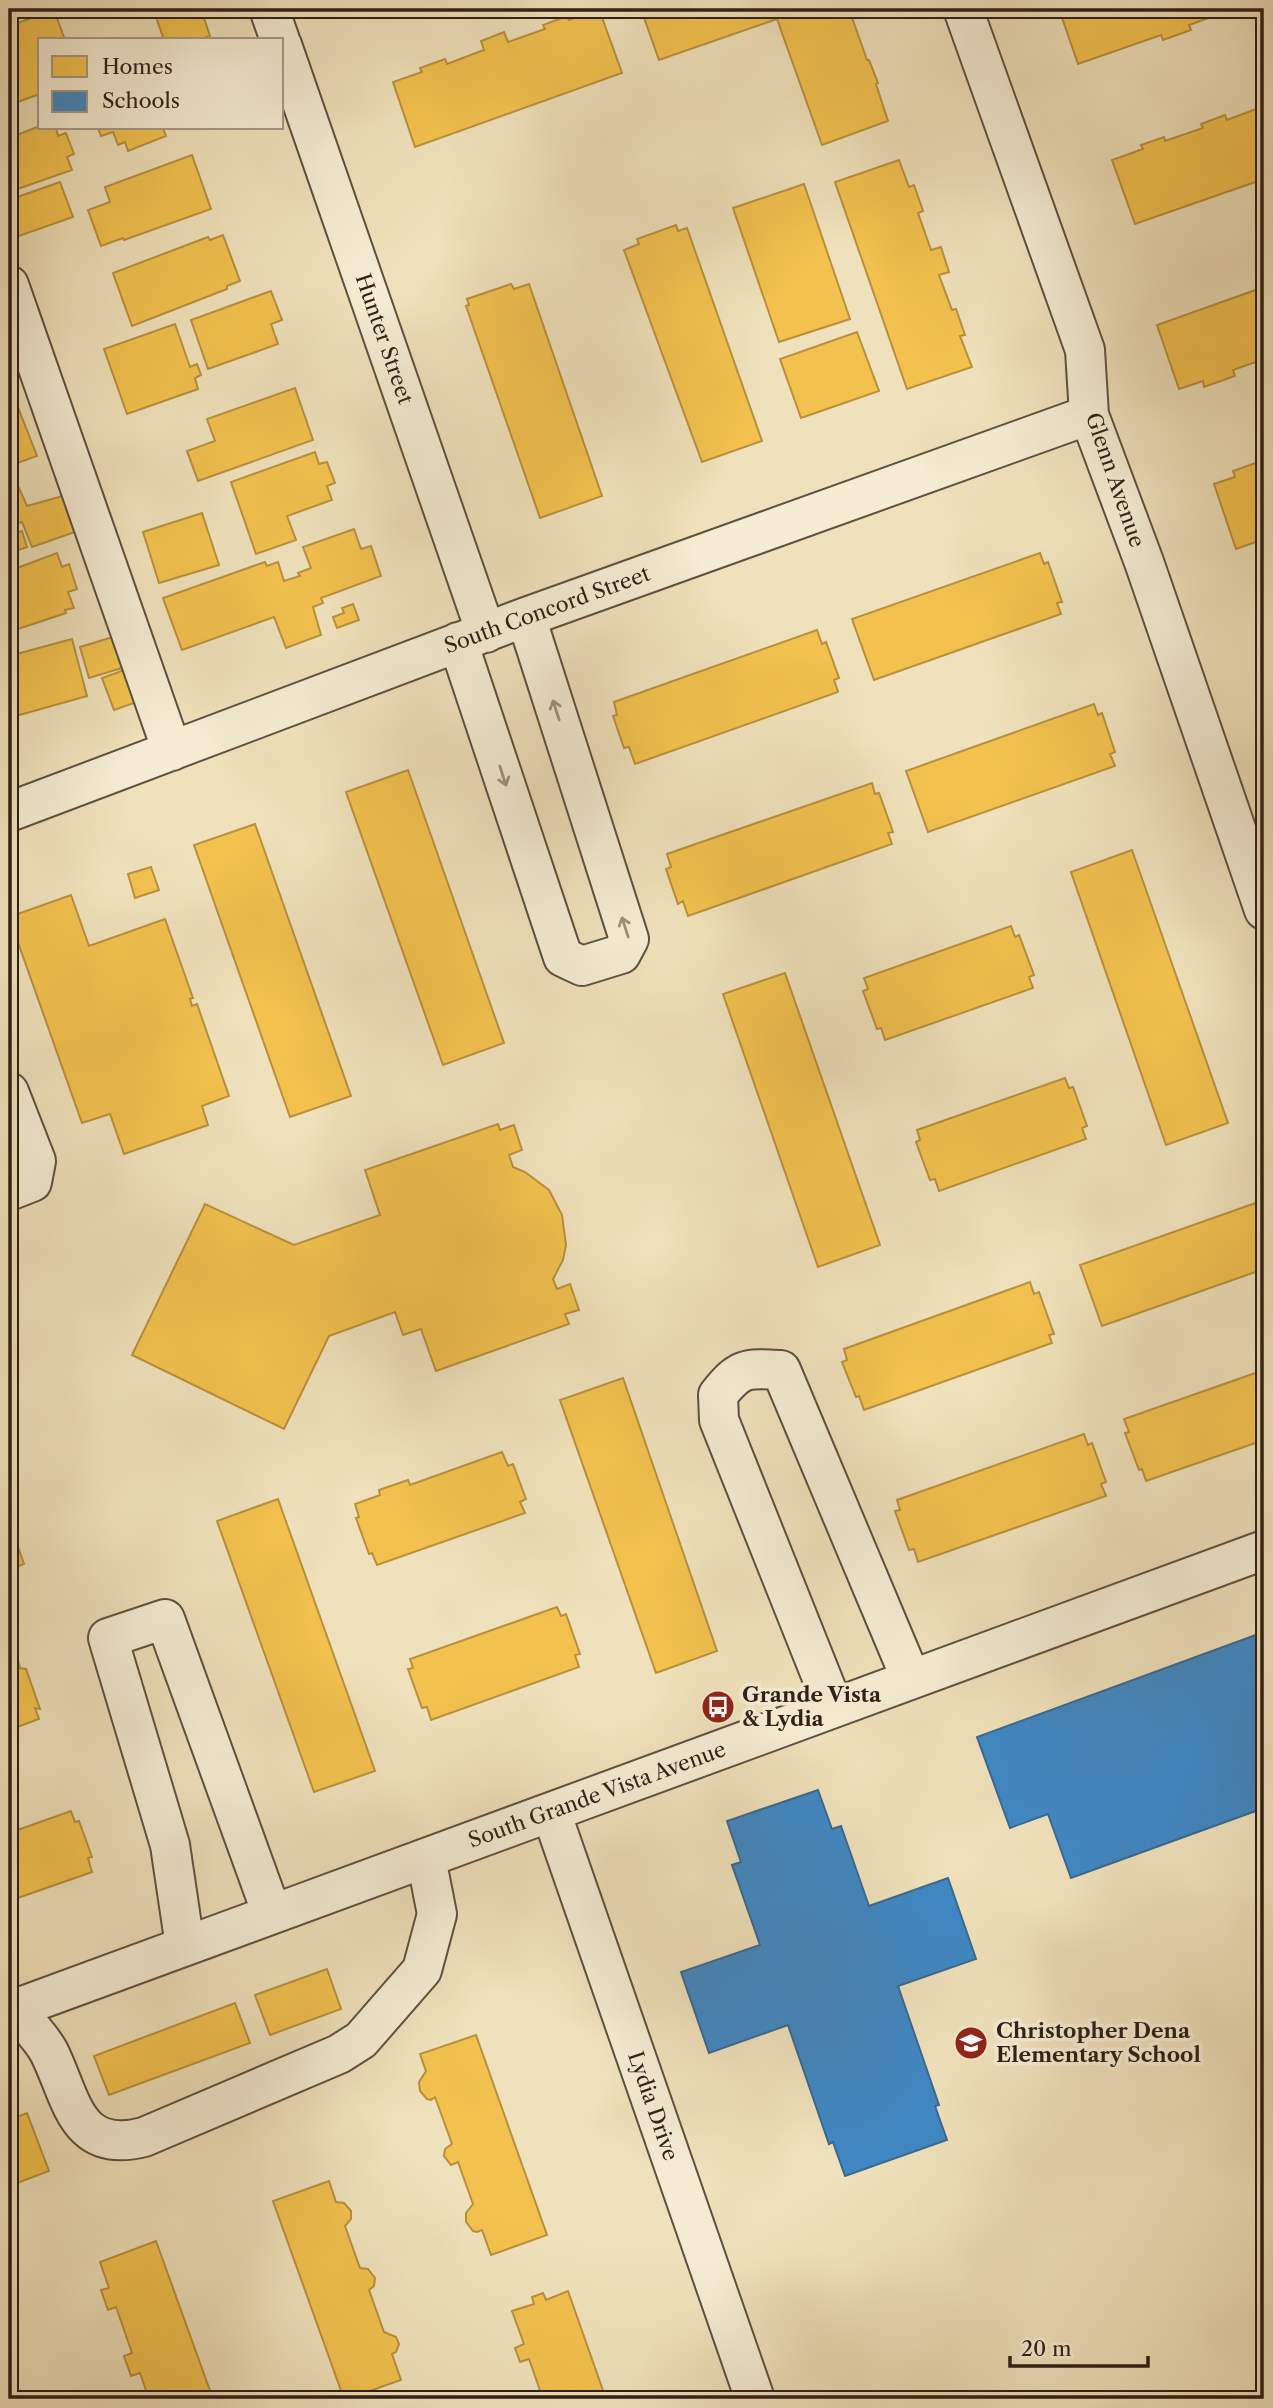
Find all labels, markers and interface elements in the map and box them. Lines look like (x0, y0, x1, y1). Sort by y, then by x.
legend (38, 38, 284, 130)
text: Homes (102, 54, 173, 79)
text: Schools (102, 88, 180, 113)
street label: Hunter Street (350, 270, 419, 408)
street label: Glenn Avenue (1081, 409, 1150, 550)
street label: South Concord Street (441, 560, 654, 658)
one-way arrow (549, 699, 561, 721)
one-way arrow (498, 765, 510, 787)
one-way arrow (618, 916, 630, 938)
place label: Grande Vista & Lydia (742, 1682, 882, 1731)
bus stop icon: Grande Vista & Lydia (699, 1688, 737, 1726)
street label: South Grande Vista Avenue (465, 1736, 729, 1853)
place label: Christopher Dena Elementary School (996, 2018, 1201, 2067)
school or university icon: Christopher Dena Elementary School (952, 2024, 990, 2062)
street label: Lydia Drive (623, 2048, 684, 2164)
scale bar (1010, 2324, 1149, 2368)
text: 20 m (1021, 2336, 1072, 2361)

